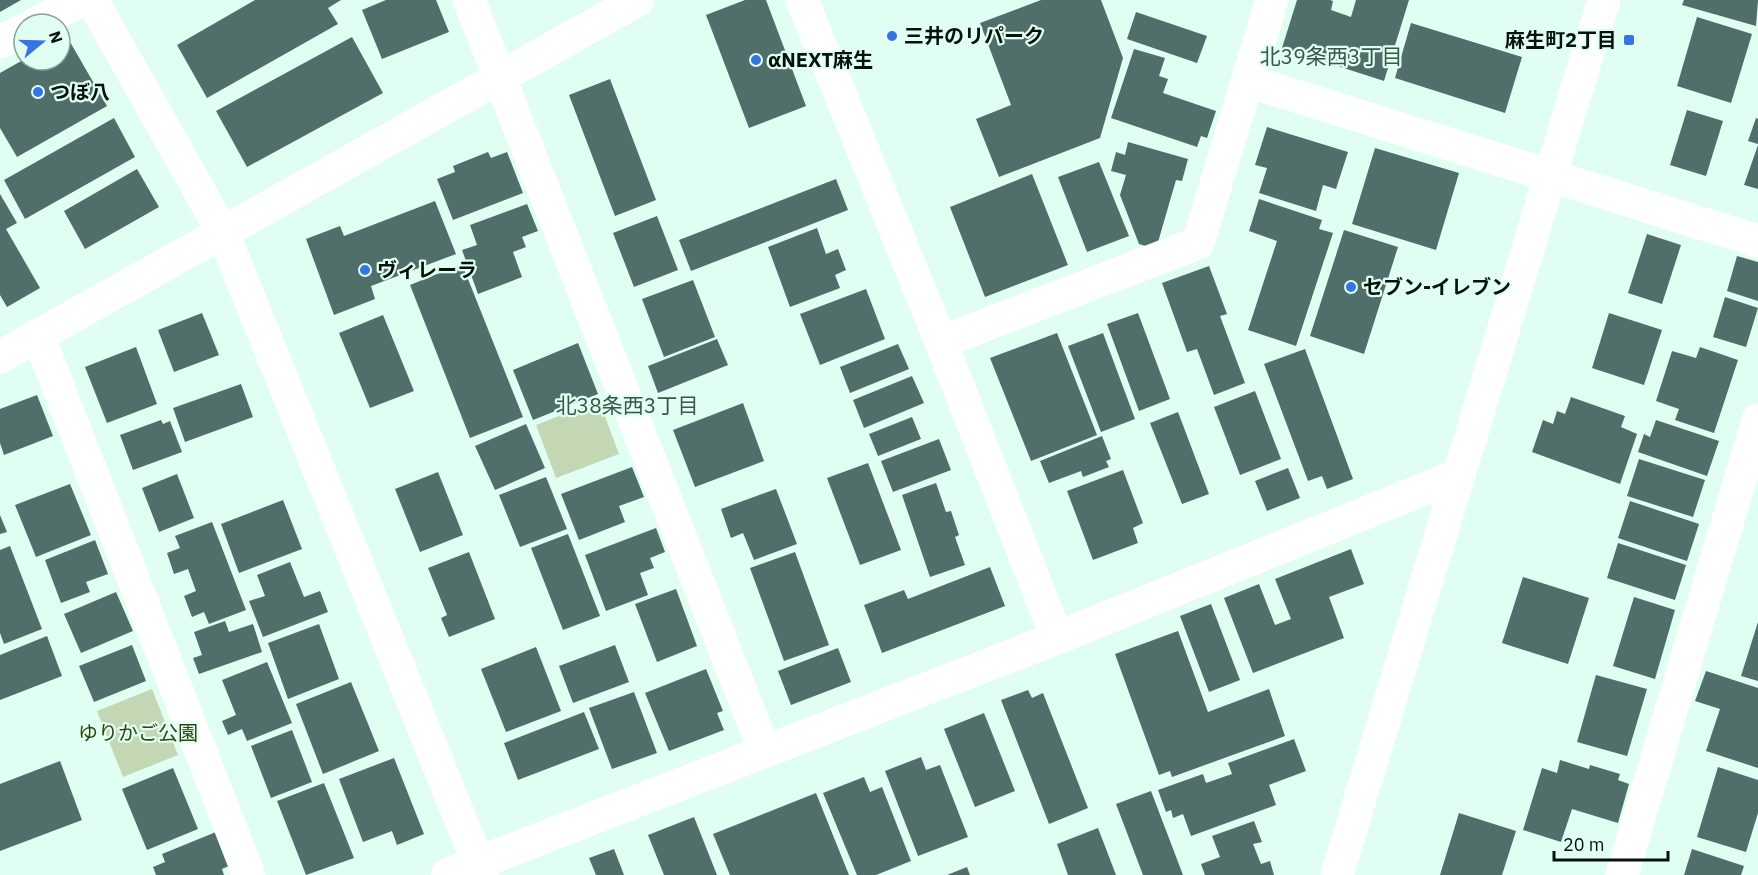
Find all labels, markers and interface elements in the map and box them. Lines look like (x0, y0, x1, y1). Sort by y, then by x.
north arrow (12, 12, 72, 72)
place label: 三井のリパーク (904, 22, 1044, 49)
place label: 麻生町2丁目 (1505, 26, 1617, 53)
text: N (45, 28, 68, 46)
marker: 三井のリパーク (885, 29, 899, 43)
marker: 麻生町2丁目 (1622, 33, 1636, 47)
district label: 北39条西3丁目 (1260, 42, 1402, 70)
place label: αNEXT麻生 (768, 46, 873, 73)
marker: αNEXT麻生 (749, 53, 763, 67)
place label: つぼ八 (50, 78, 110, 105)
marker: つぼ八 (31, 85, 45, 99)
place label: ヴィレーラ (377, 256, 477, 283)
marker: ヴィレーラ (358, 263, 372, 277)
place label: セブン-イレブン (1363, 273, 1511, 300)
marker: セブン-イレブン (1344, 280, 1358, 294)
district label: 北38条西3丁目 (556, 391, 698, 419)
park label: ゆりかご公園 (78, 719, 198, 746)
scale bar (1554, 824, 1668, 862)
text: 20 m (1563, 833, 1605, 856)

